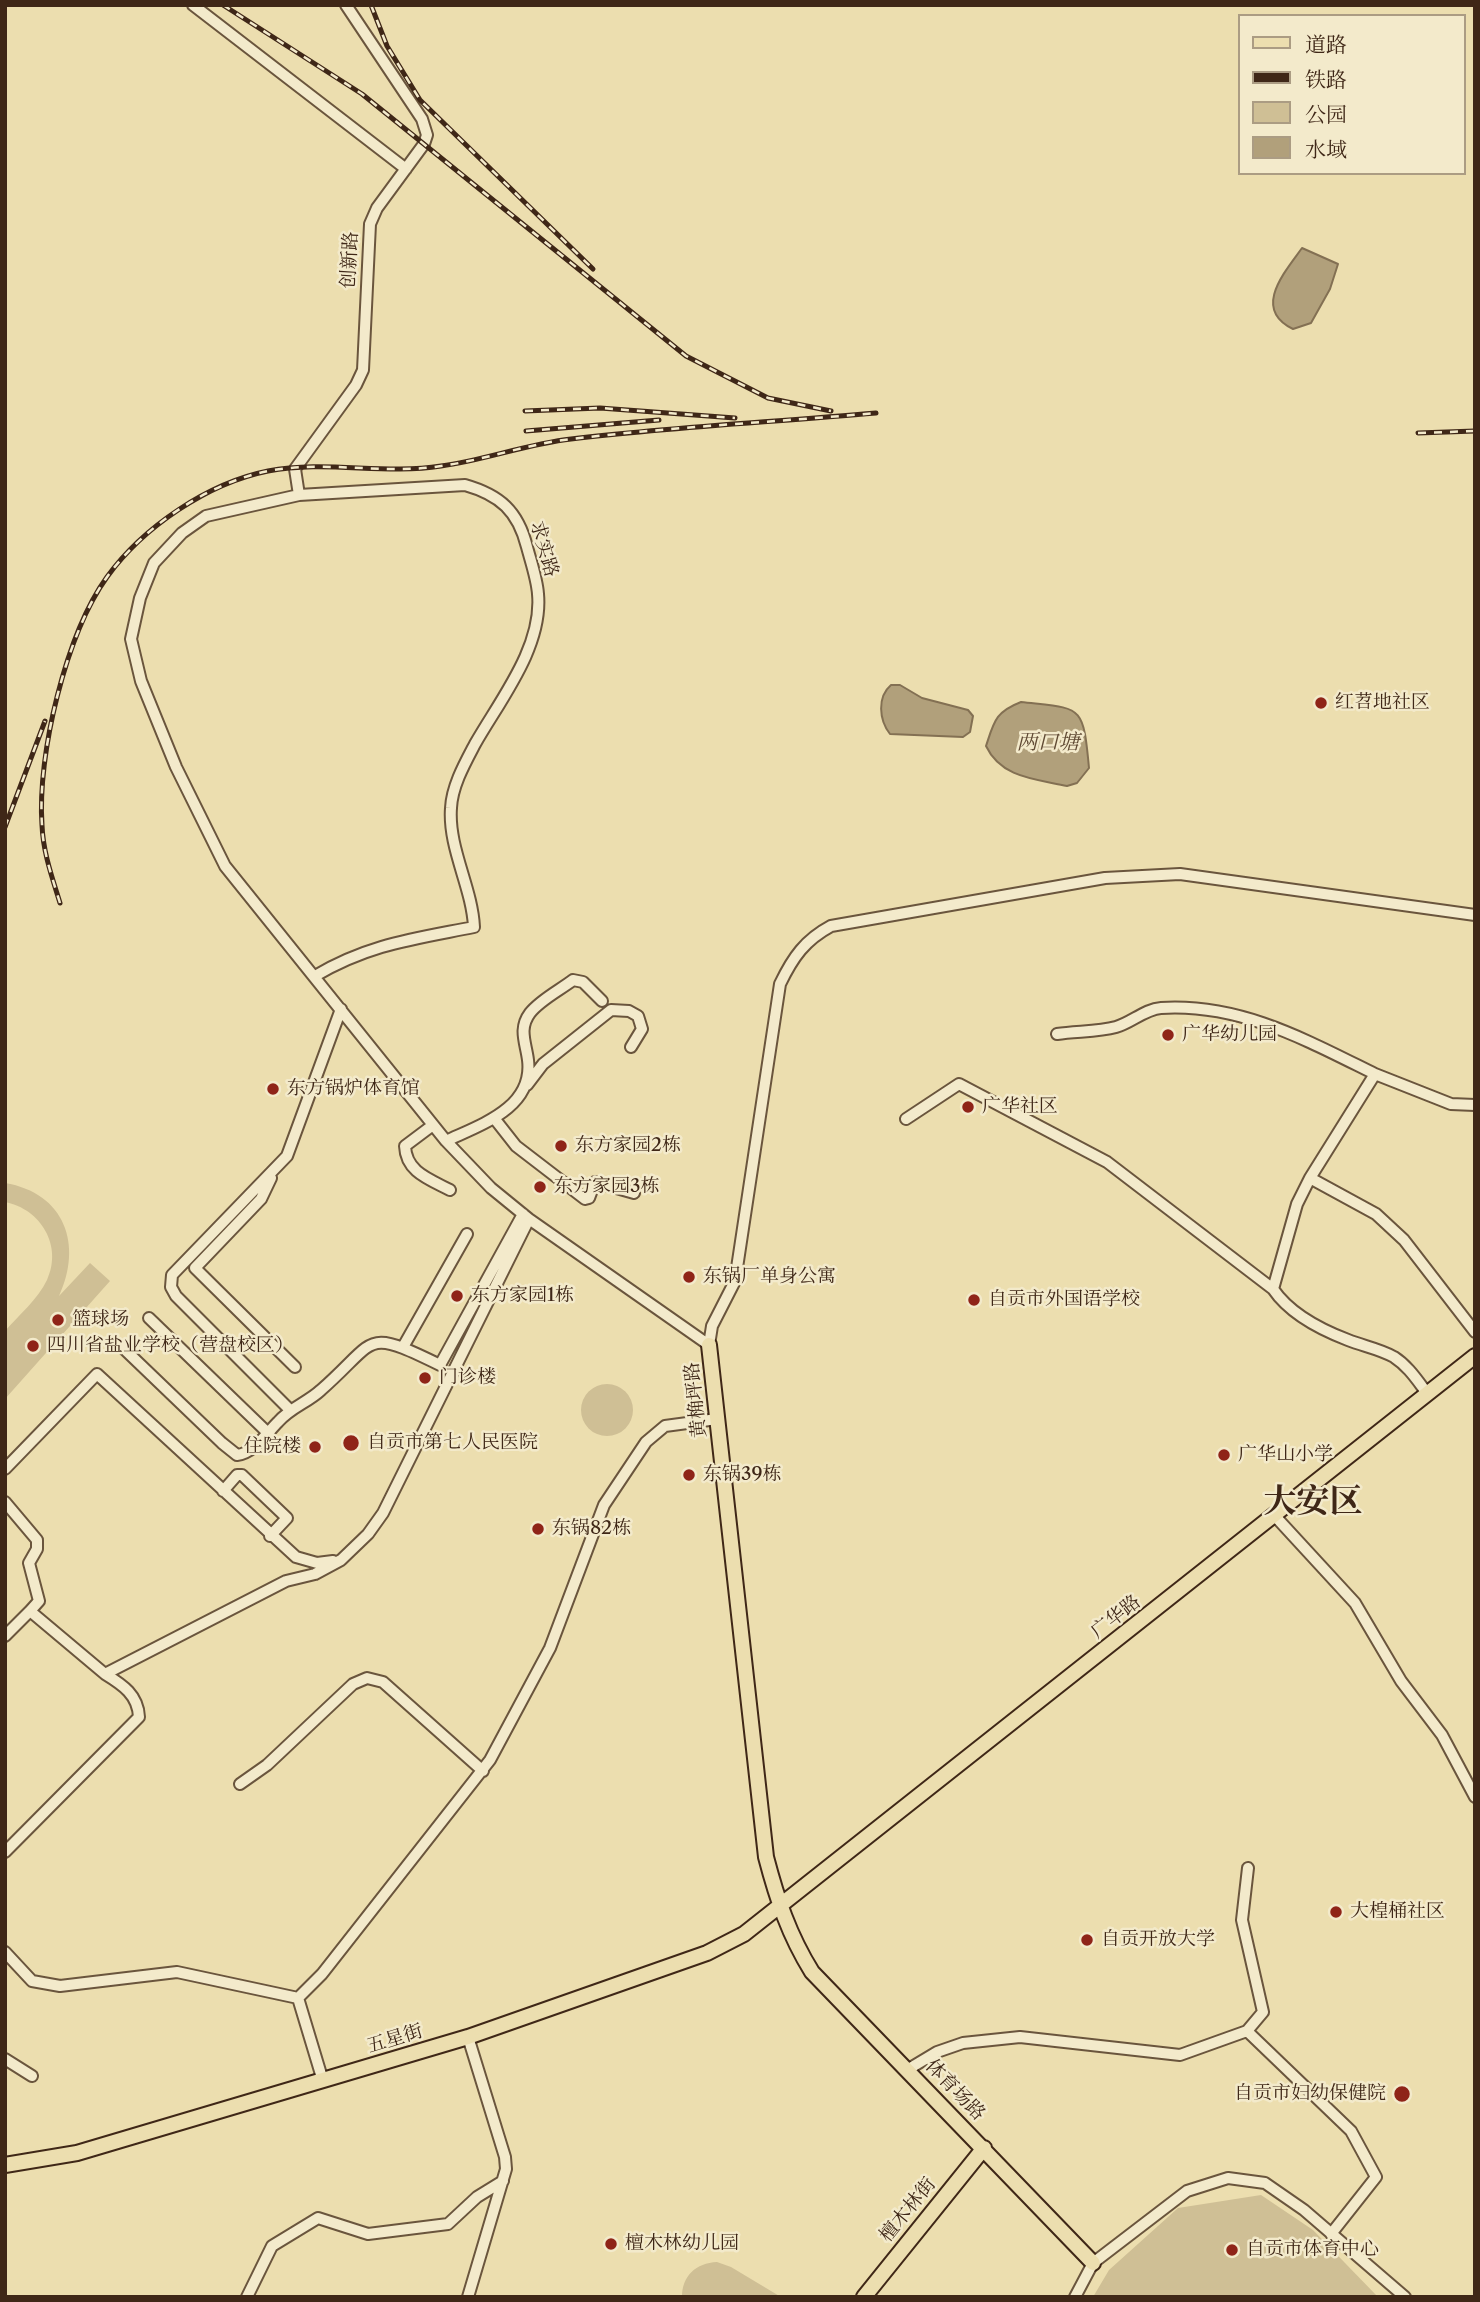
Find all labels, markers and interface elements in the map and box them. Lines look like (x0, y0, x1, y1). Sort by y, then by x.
legend (1238, 14, 1466, 175)
text: 道路 (1305, 32, 1347, 57)
text: 铁路 (1305, 67, 1347, 92)
text: 公园 (1305, 102, 1347, 127)
text: 水域 (1305, 137, 1347, 162)
street label: 创新路 (337, 231, 363, 289)
street label: 求实路 (525, 518, 563, 580)
place label: 红苕地社区 (1335, 692, 1430, 714)
marker: 红苕地社区 (1313, 695, 1329, 711)
water label: 两口塘 (1017, 730, 1079, 756)
place label: 广华幼儿园 (1182, 1024, 1277, 1046)
marker: 广华幼儿园 (1160, 1027, 1176, 1043)
place label: 东方锅炉体育馆 (287, 1078, 420, 1100)
marker: 东方锅炉体育馆 (265, 1081, 281, 1097)
place label: 广华社区 (982, 1096, 1058, 1118)
marker: 广华社区 (960, 1099, 976, 1115)
place label: 东方家园2栋 (575, 1135, 681, 1157)
marker: 东方家园2栋 (553, 1138, 569, 1154)
place label: 东方家园3栋 (554, 1176, 659, 1198)
marker: 东方家园3栋 (532, 1179, 548, 1195)
place label: 东锅厂单身公寓 (703, 1266, 836, 1288)
marker: 东锅厂单身公寓 (681, 1269, 697, 1285)
place label: 东方家园1栋 (471, 1285, 574, 1307)
marker: 东方家园1栋 (449, 1288, 465, 1304)
place label: 自贡市外国语学校 (988, 1289, 1140, 1311)
marker: 自贡市外国语学校 (966, 1292, 982, 1308)
place label: 篮球场 (72, 1309, 129, 1331)
marker: 篮球场 (50, 1312, 66, 1328)
place label: 四川省盐业学校（营盘校区） (47, 1335, 294, 1357)
marker: 四川省盐业学校（营盘校区） (25, 1338, 41, 1354)
street label: 黄桷坪路 (681, 1361, 711, 1439)
place label: 门诊楼 (439, 1367, 496, 1389)
marker: 门诊楼 (417, 1370, 433, 1386)
place label: 自贡市第七人民医院 (367, 1432, 538, 1454)
marker: 自贡市第七人民医院 (341, 1433, 361, 1453)
place label: 住院楼 (244, 1436, 301, 1458)
marker: 住院楼 (307, 1439, 323, 1455)
place label: 广华山小学 (1238, 1444, 1333, 1466)
marker: 广华山小学 (1216, 1447, 1232, 1463)
place label: 东锅39栋 (703, 1464, 782, 1486)
marker: 东锅39栋 (681, 1467, 697, 1483)
district label: 大安区 (1264, 1482, 1362, 1522)
place label: 东锅82栋 (552, 1518, 631, 1540)
marker: 东锅82栋 (530, 1521, 546, 1537)
street label: 广华路 (1087, 1590, 1145, 1644)
place label: 大楻桶社区 (1350, 1901, 1445, 1923)
marker: 大楻桶社区 (1328, 1904, 1344, 1920)
place label: 自贡开放大学 (1101, 1929, 1215, 1951)
marker: 自贡开放大学 (1079, 1932, 1095, 1948)
street label: 五星街 (364, 2020, 426, 2058)
street label: 体育场路 (920, 2055, 990, 2125)
place label: 自贡市妇幼保健院 (1234, 2083, 1386, 2105)
marker: 自贡市妇幼保健院 (1392, 2084, 1412, 2104)
street label: 檀木林街 (875, 2173, 941, 2247)
place label: 檀木林幼儿园 (625, 2233, 739, 2255)
marker: 檀木林幼儿园 (603, 2236, 619, 2252)
place label: 自贡市体育中心 (1246, 2239, 1379, 2261)
marker: 自贡市体育中心 (1224, 2242, 1240, 2258)

